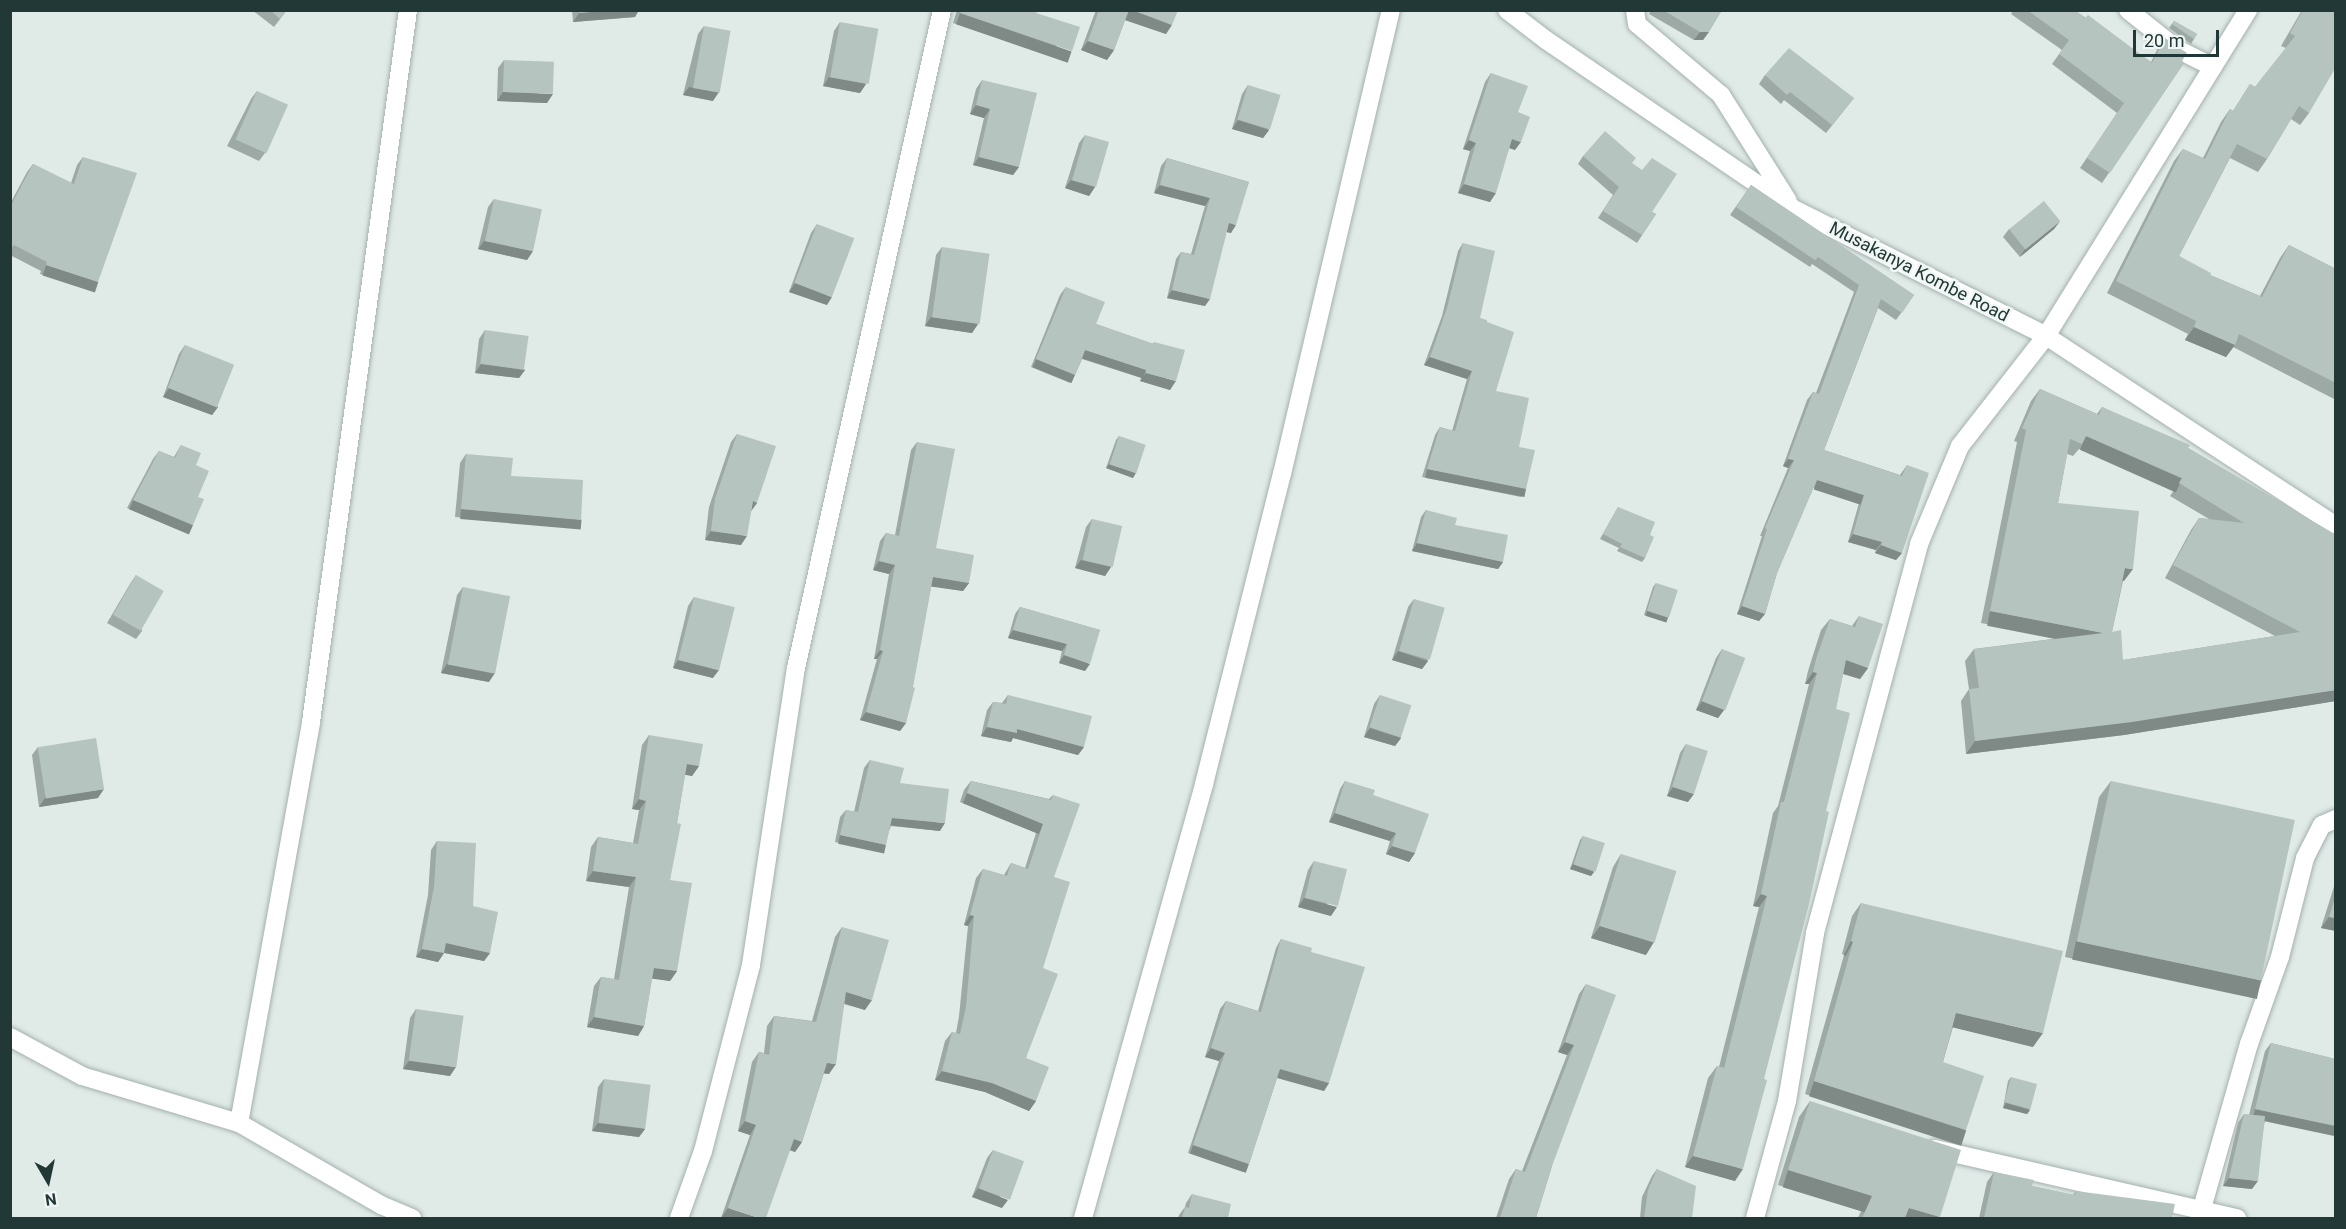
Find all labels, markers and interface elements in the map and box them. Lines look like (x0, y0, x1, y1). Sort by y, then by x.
scale bar (2136, 18, 2222, 56)
text: 20 m (2144, 30, 2184, 51)
street label: Musakanya Kombe Road (1826, 217, 2012, 327)
north arrow (18, 1151, 78, 1211)
text: N (44, 1189, 58, 1210)

